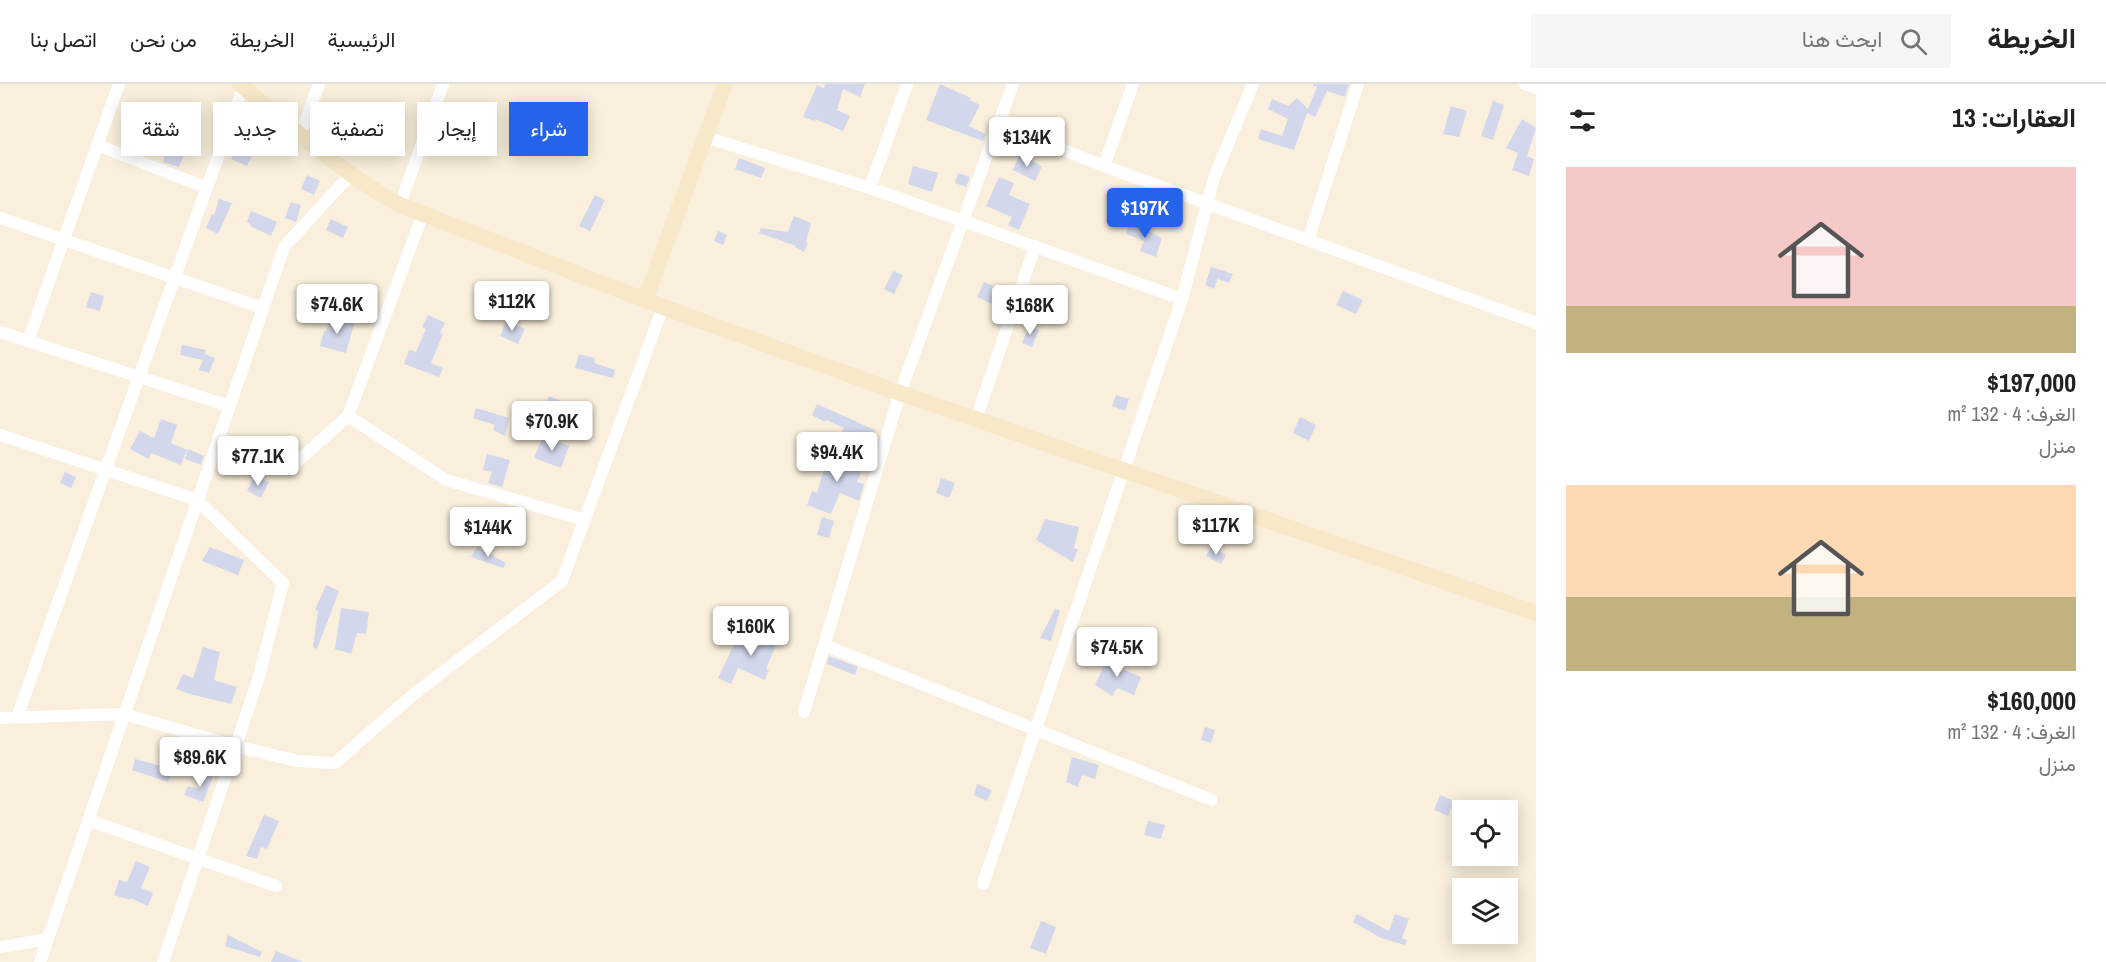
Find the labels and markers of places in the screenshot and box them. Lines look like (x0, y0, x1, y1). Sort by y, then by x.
pin: $134K (985, 117, 1069, 168)
pin: $197K (1103, 188, 1187, 239)
pin: $112K (470, 281, 554, 332)
pin: $74.6K (288, 284, 386, 335)
pin: $168K (988, 285, 1072, 336)
pin: $70.9K (503, 401, 601, 452)
pin: $94.4K (788, 432, 886, 483)
pin: $77.1K (209, 436, 307, 487)
pin: $117K (1174, 505, 1258, 556)
pin: $144K (446, 507, 530, 558)
pin: $160K (709, 606, 793, 657)
pin: $74.5K (1068, 627, 1166, 678)
pin: $89.6K (151, 737, 249, 788)

